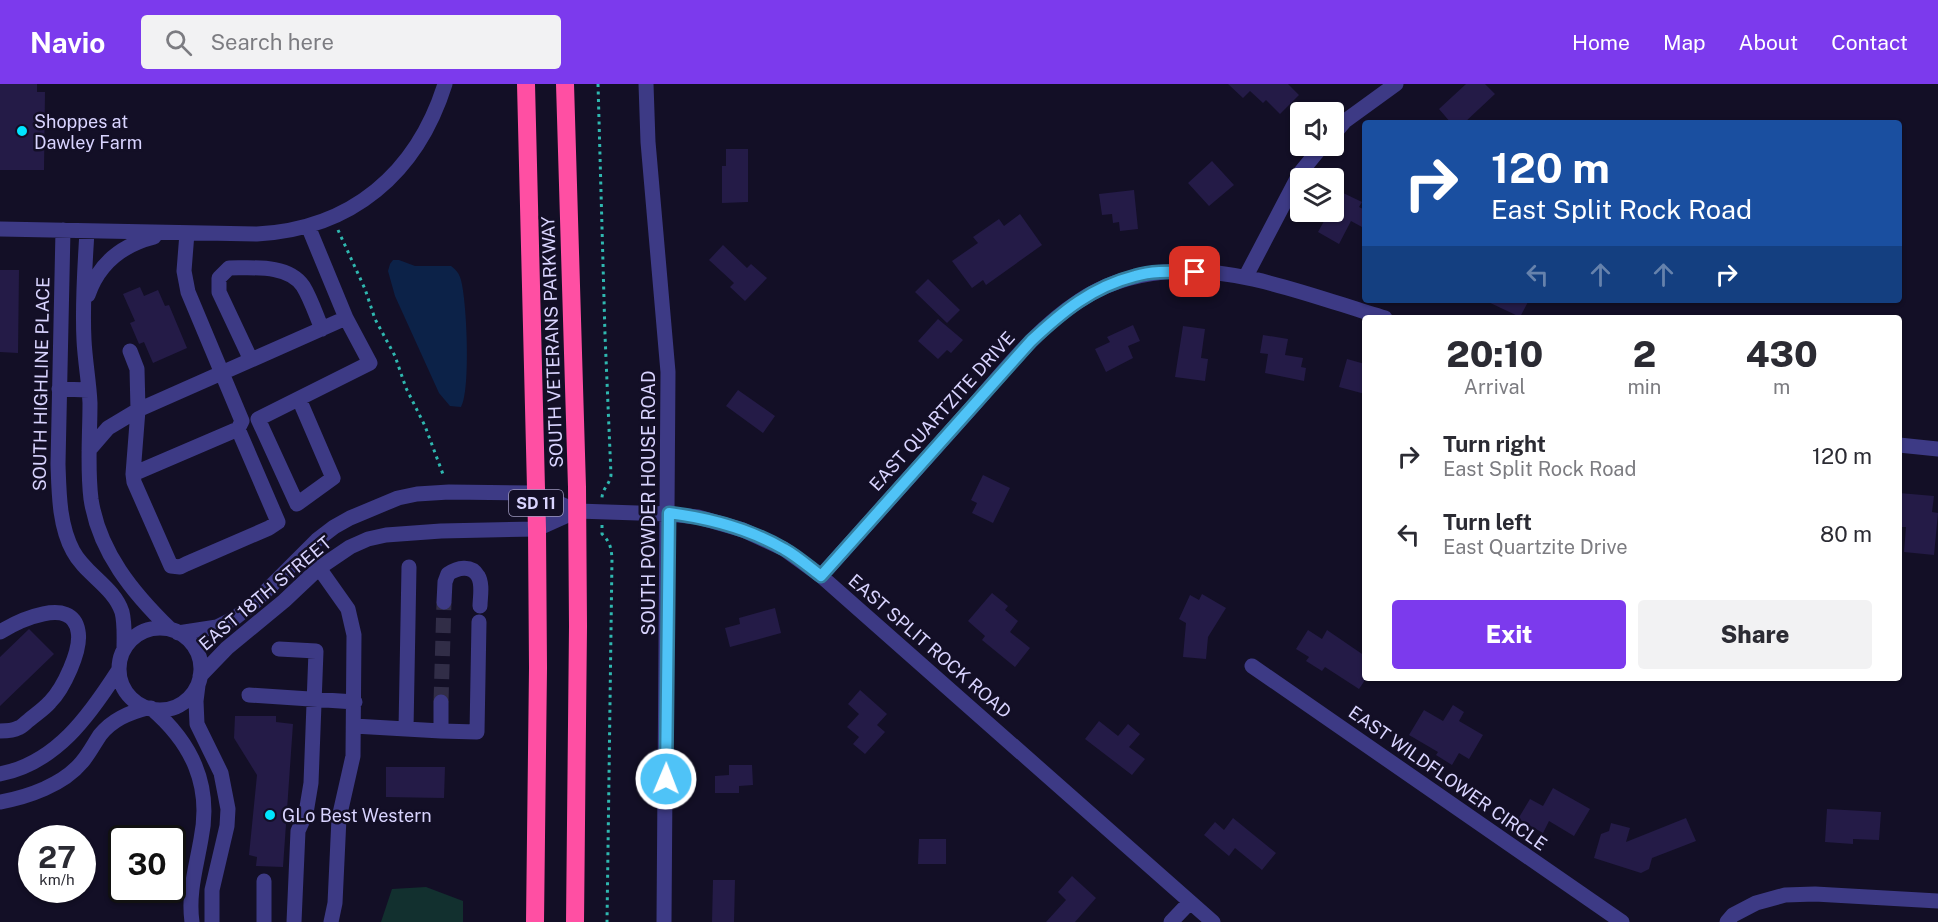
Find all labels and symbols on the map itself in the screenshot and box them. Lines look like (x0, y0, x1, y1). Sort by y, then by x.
place label: Shoppes at Dawley Farm (34, 111, 142, 153)
marker: Shoppes at Dawley Farm (15, 124, 29, 138)
street label: SOUTH VETERANS PARKWAY (537, 216, 567, 468)
pin (1169, 246, 1220, 297)
street label: SOUTH HIGHLINE PLACE (29, 277, 53, 491)
street label: EAST QUARTZITE DRIVE (865, 327, 1019, 495)
street label: SOUTH POWDER HOUSE ROAD (638, 371, 659, 635)
road number: SD 11 (509, 490, 563, 516)
street label: EAST 18TH STREET (195, 531, 336, 654)
street label: EAST SPLIT ROCK ROAD (844, 570, 1016, 722)
street label: EAST WILDFLOWER CIRCLE (1345, 701, 1551, 855)
position arrow (634, 747, 698, 811)
place label: GLo Best Western (282, 805, 432, 826)
marker: GLo Best Western (263, 808, 277, 822)
speed limit sign: 30 (108, 825, 186, 903)

